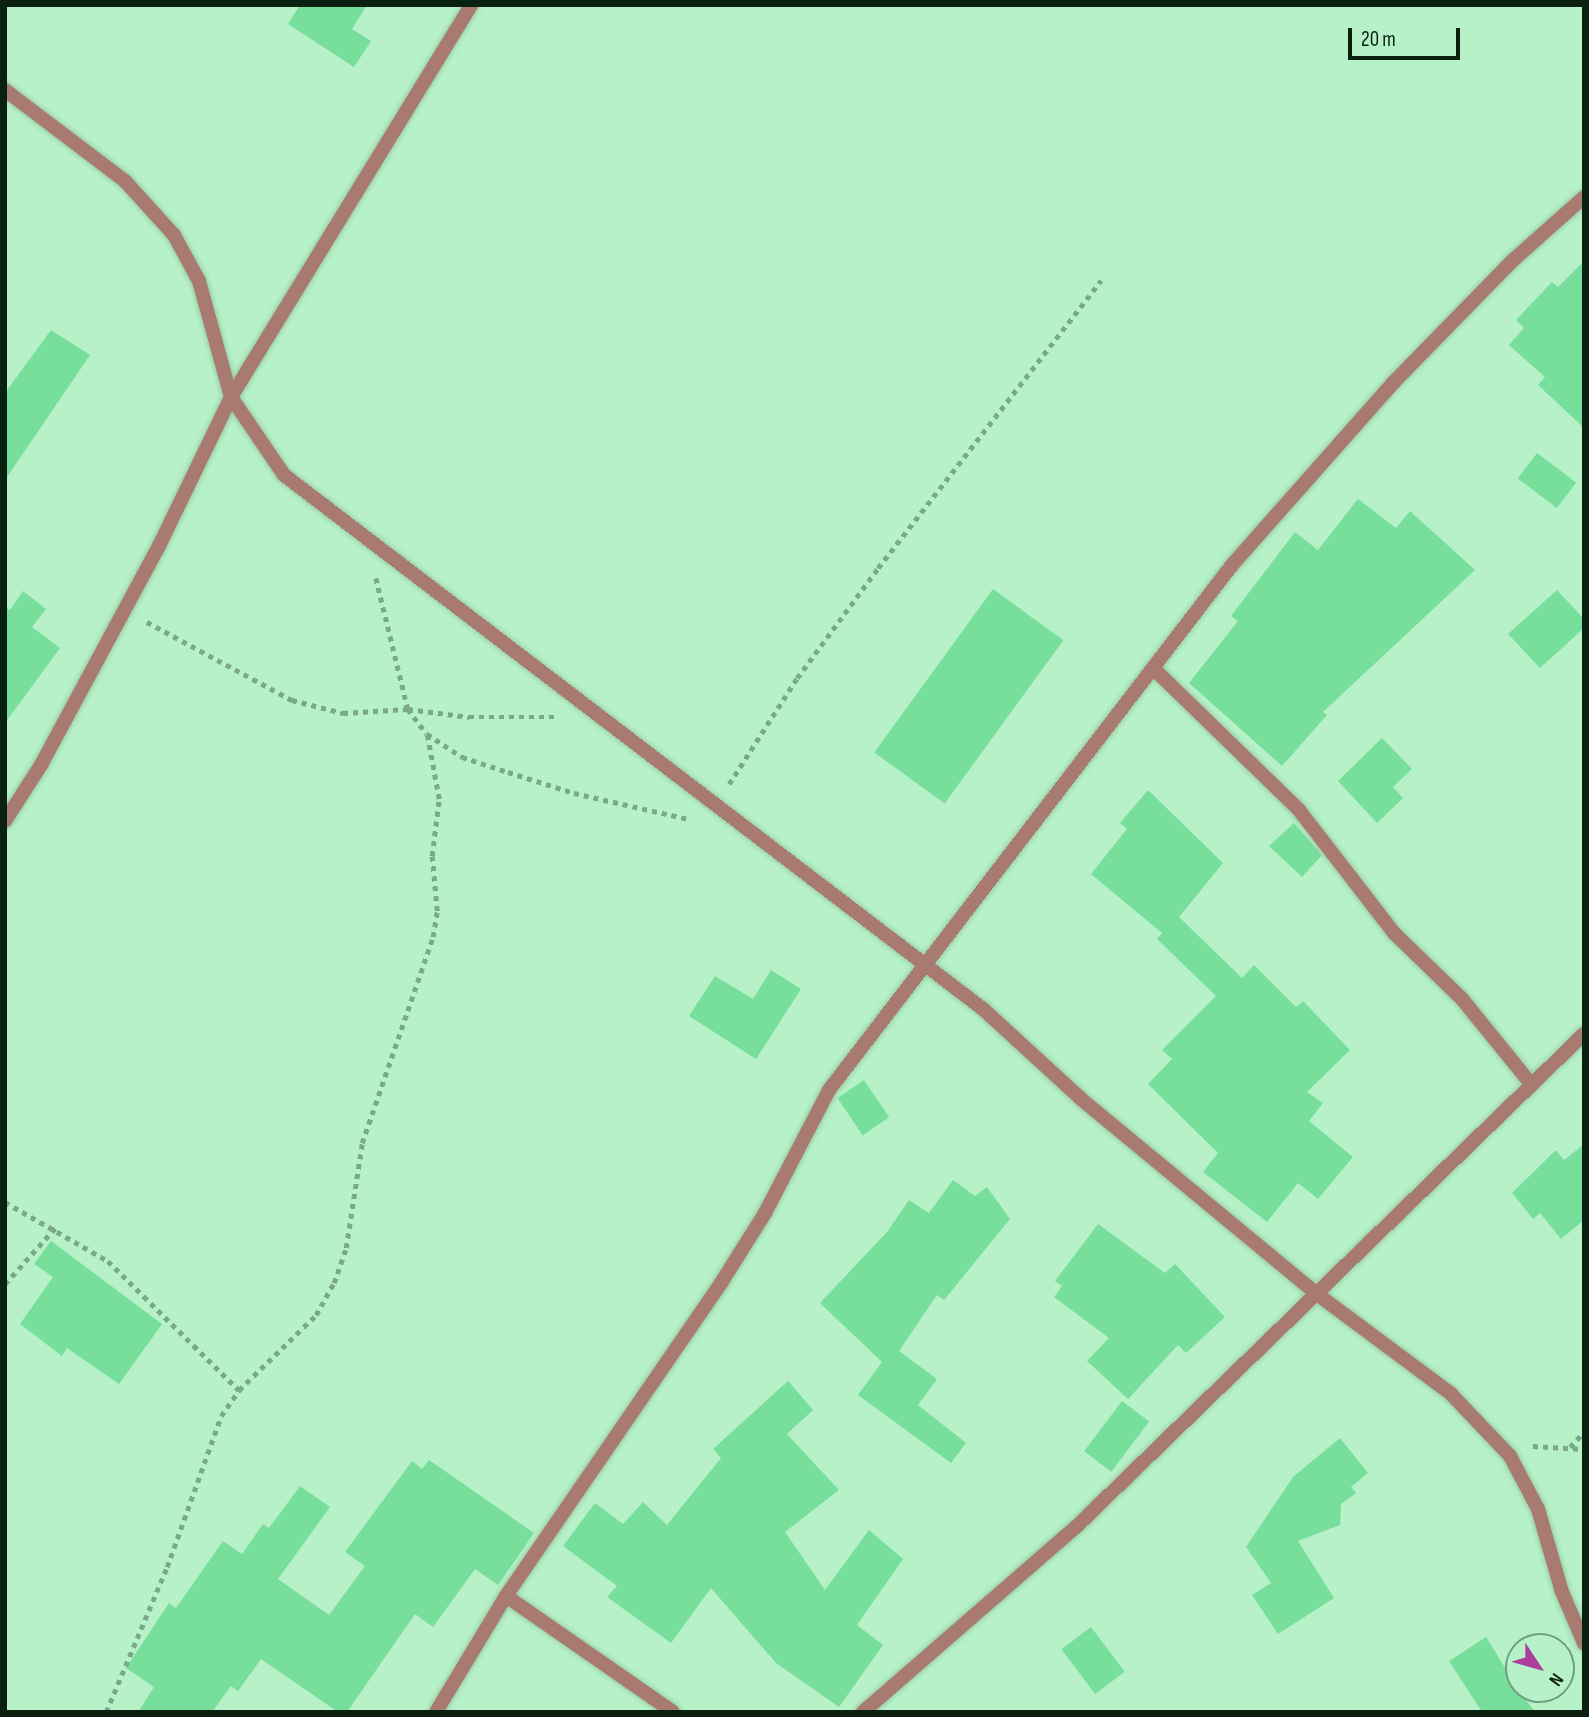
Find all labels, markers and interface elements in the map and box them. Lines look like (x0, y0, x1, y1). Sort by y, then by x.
scale bar (1351, 14, 1463, 58)
text: 20 m (1361, 27, 1396, 52)
north arrow (1505, 1633, 1575, 1703)
text: N (1543, 1669, 1568, 1690)

